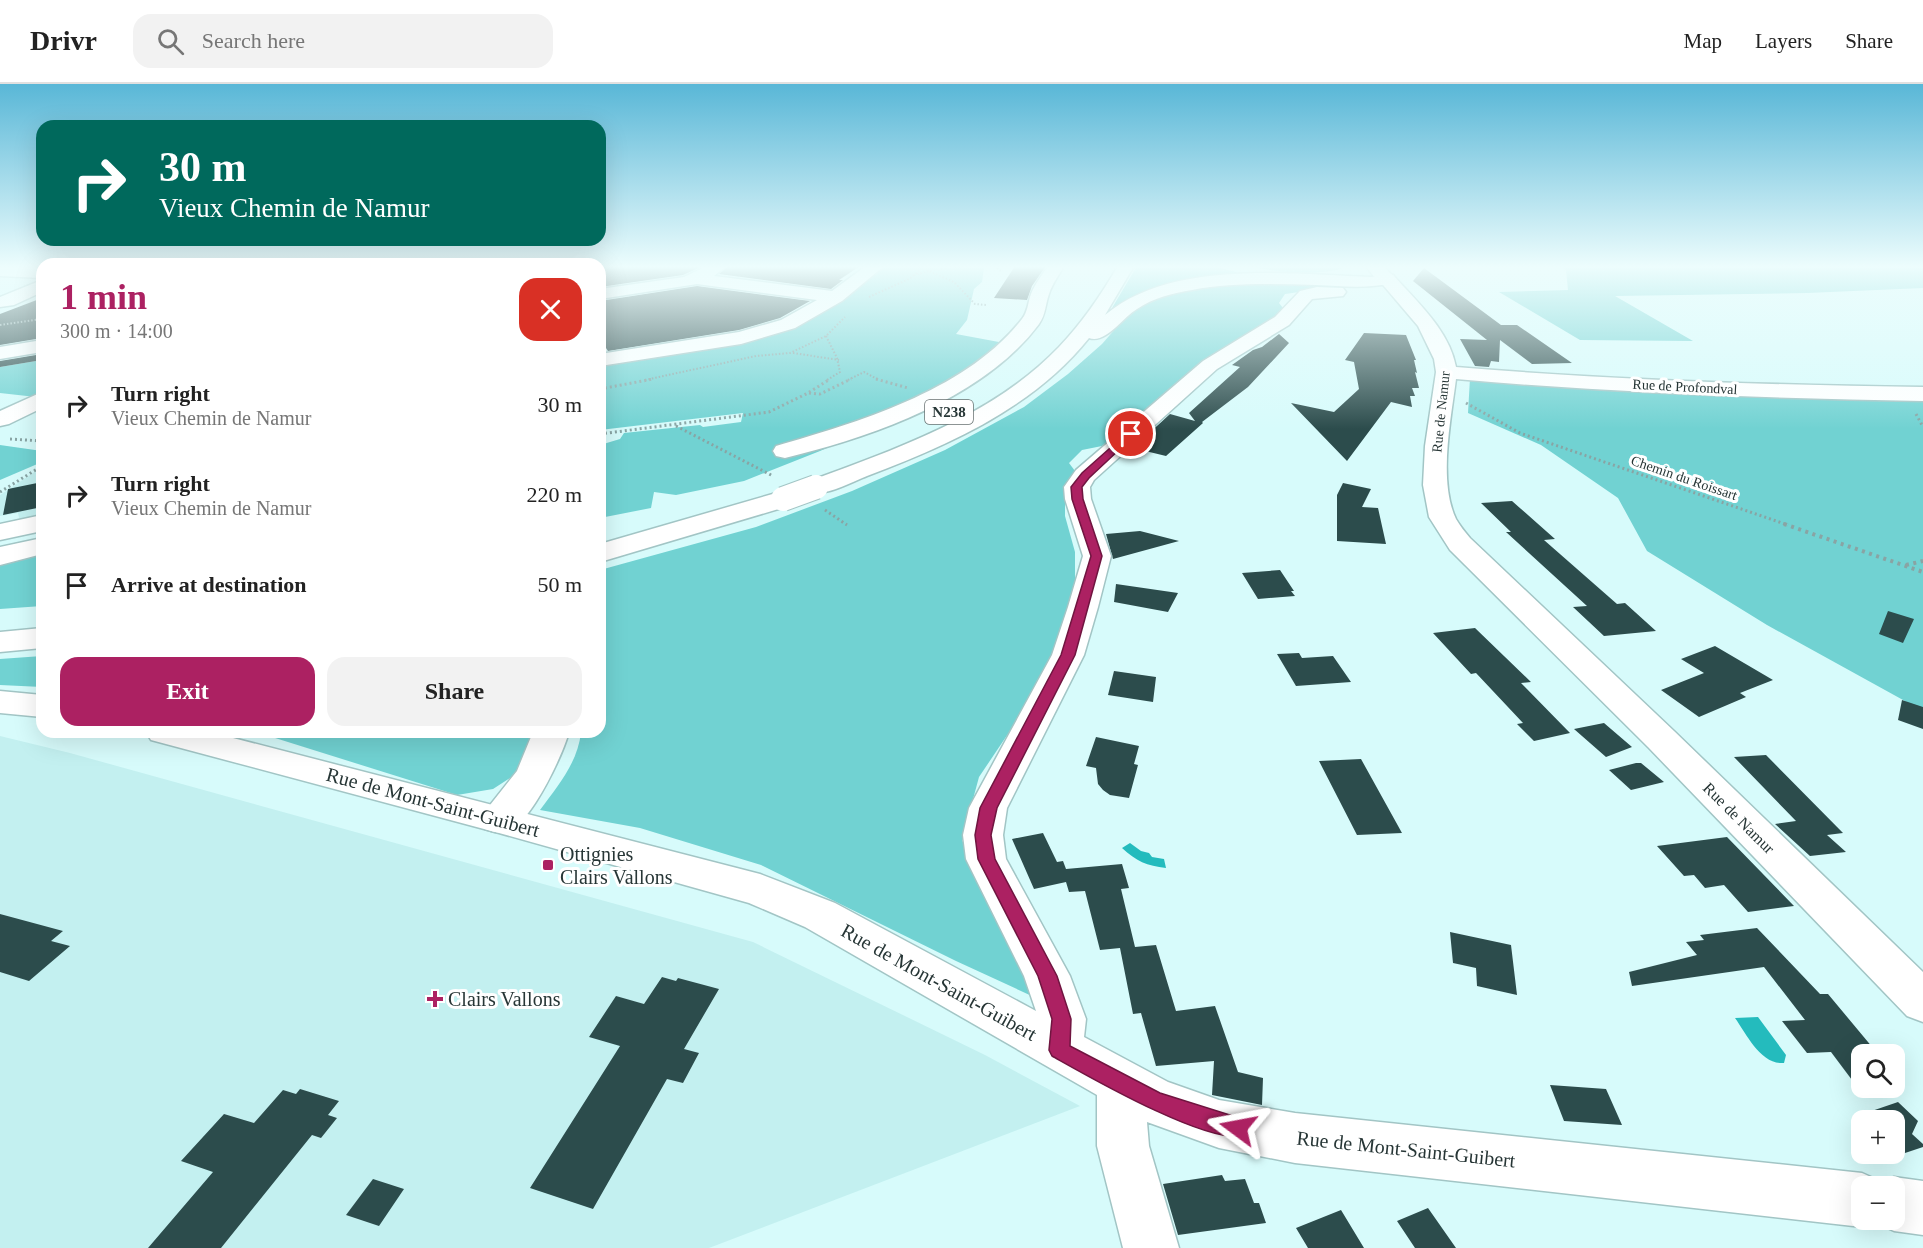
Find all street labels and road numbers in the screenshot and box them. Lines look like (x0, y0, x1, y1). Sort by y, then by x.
street label: Rue de Namur (1429, 370, 1453, 453)
street label: Rue de Profondval (1632, 377, 1738, 397)
road number: N238 (925, 400, 973, 424)
street label: Chemin du Roissart (1629, 453, 1739, 503)
street label: Rue de Mont-Saint-Guibert (324, 763, 543, 841)
street label: Rue de Namur (1700, 779, 1778, 857)
street label: Rue de Mont-Saint-Guibert (837, 919, 1041, 1045)
street label: Rue de Mont-Saint-Guibert (1295, 1127, 1517, 1171)

